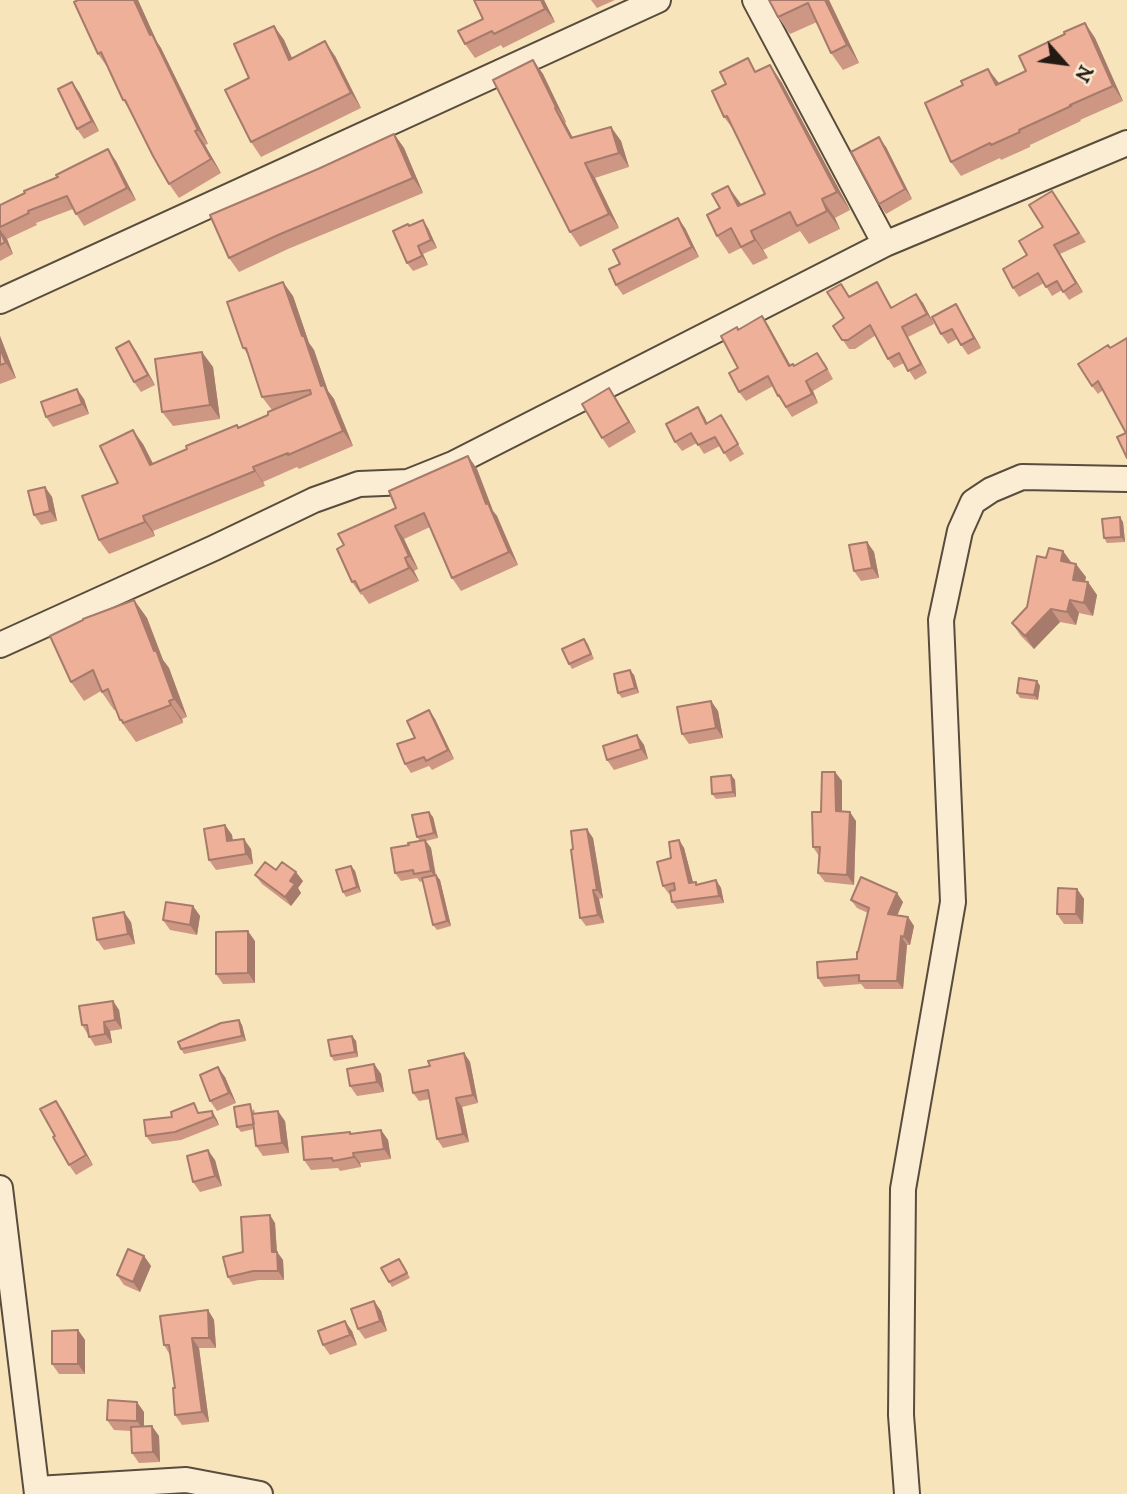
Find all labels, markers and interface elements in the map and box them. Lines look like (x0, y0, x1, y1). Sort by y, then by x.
north arrow (1029, 28, 1099, 98)
text: N (1069, 61, 1097, 85)

